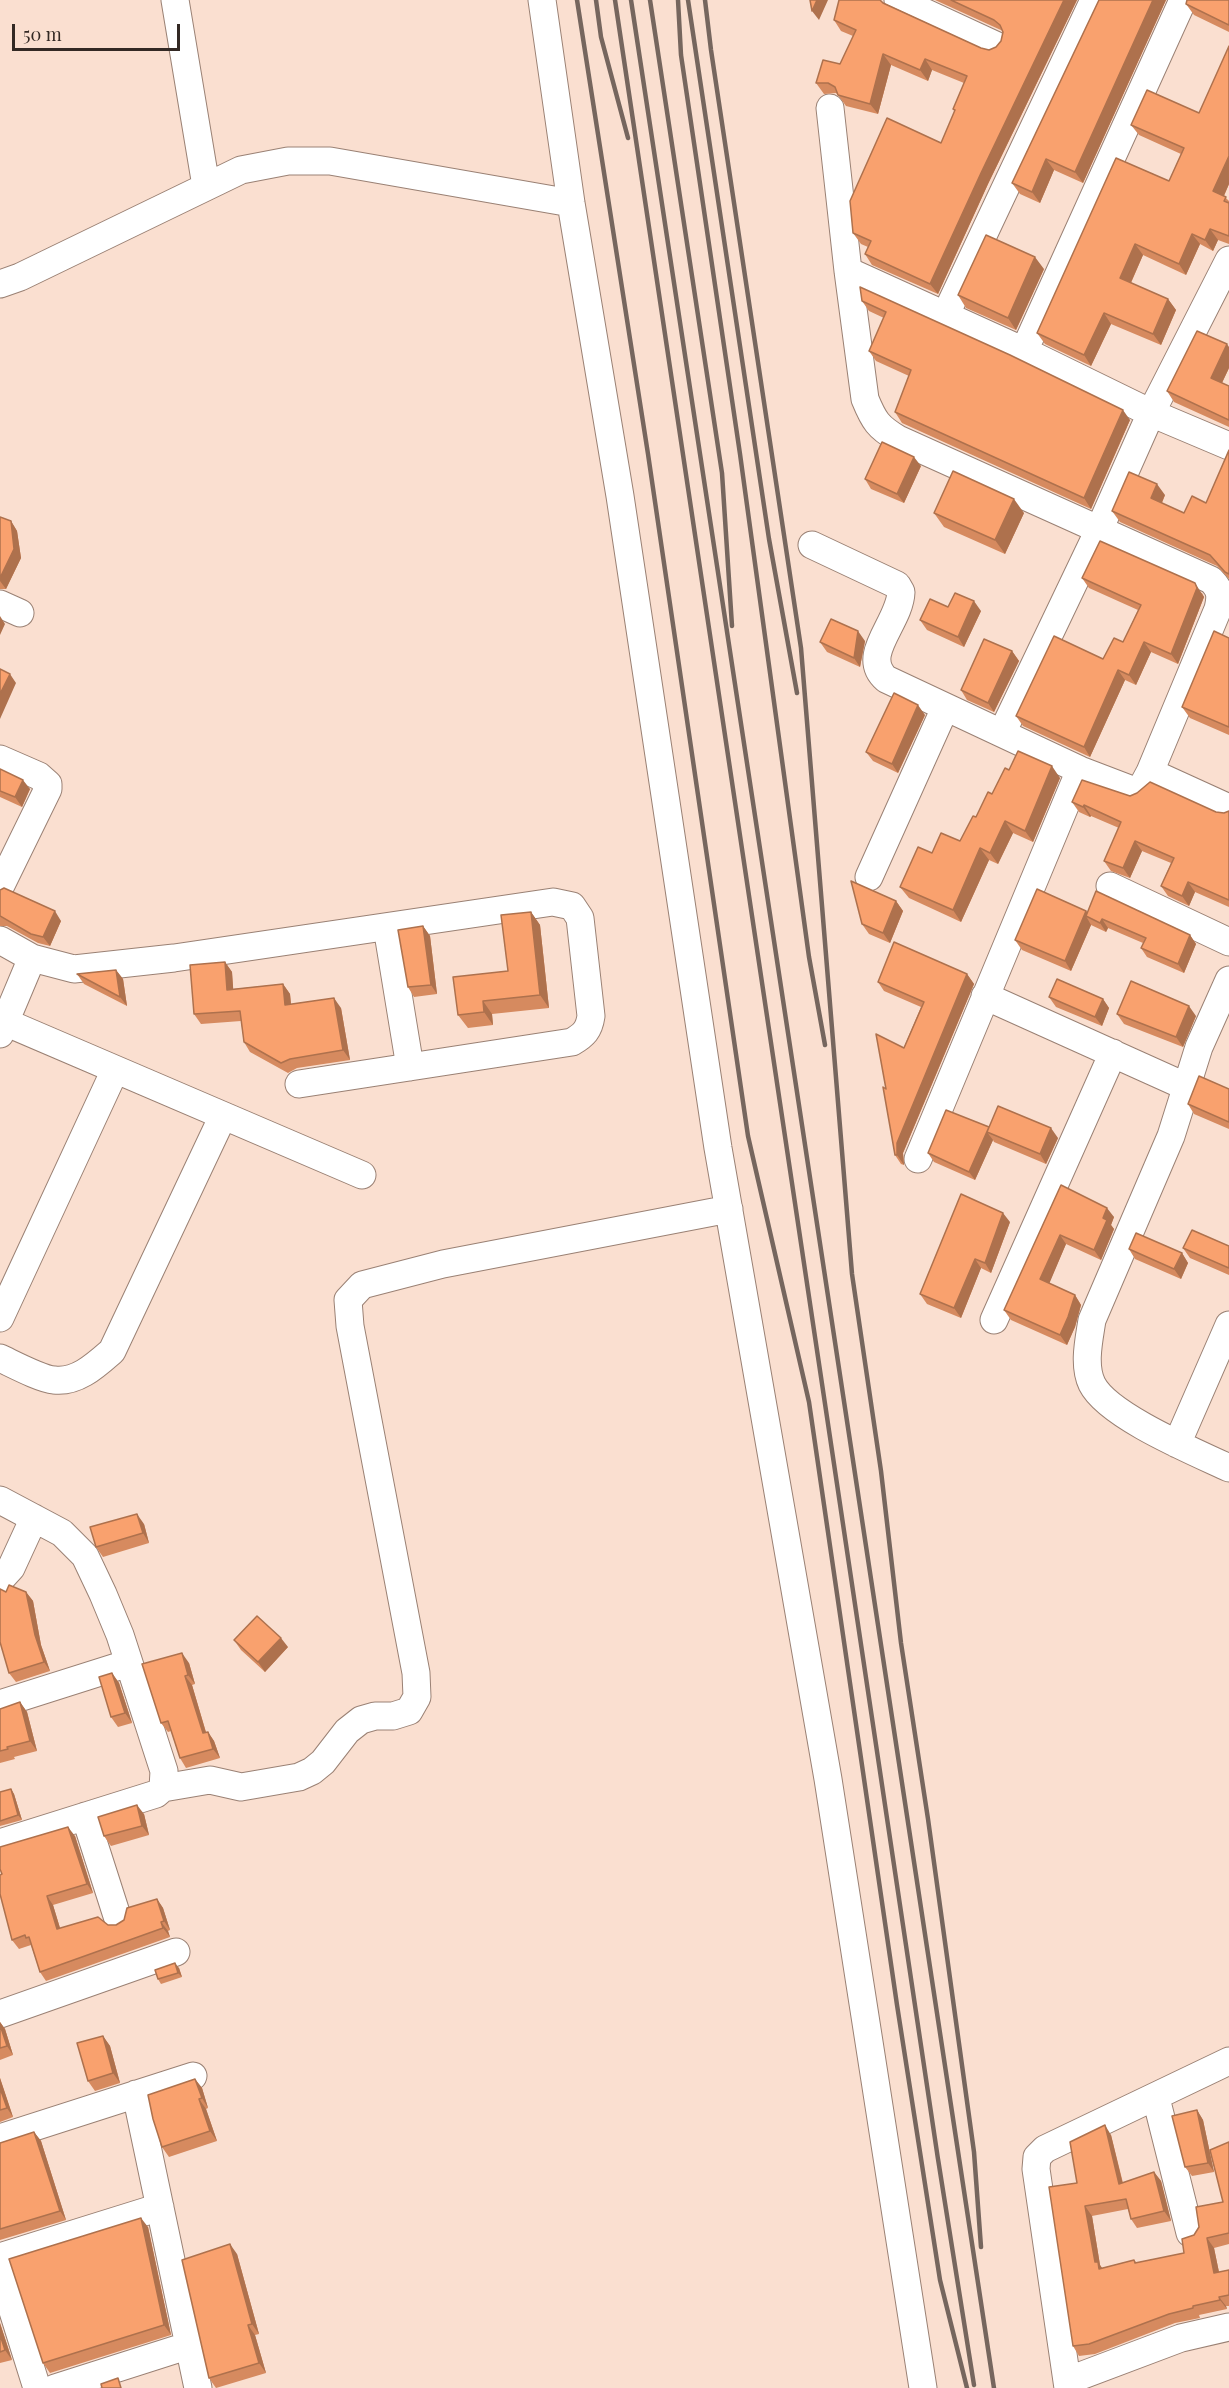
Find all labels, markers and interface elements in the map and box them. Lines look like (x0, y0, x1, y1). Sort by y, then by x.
scale bar (15, 12, 183, 50)
text: 50 m (23, 22, 62, 46)

